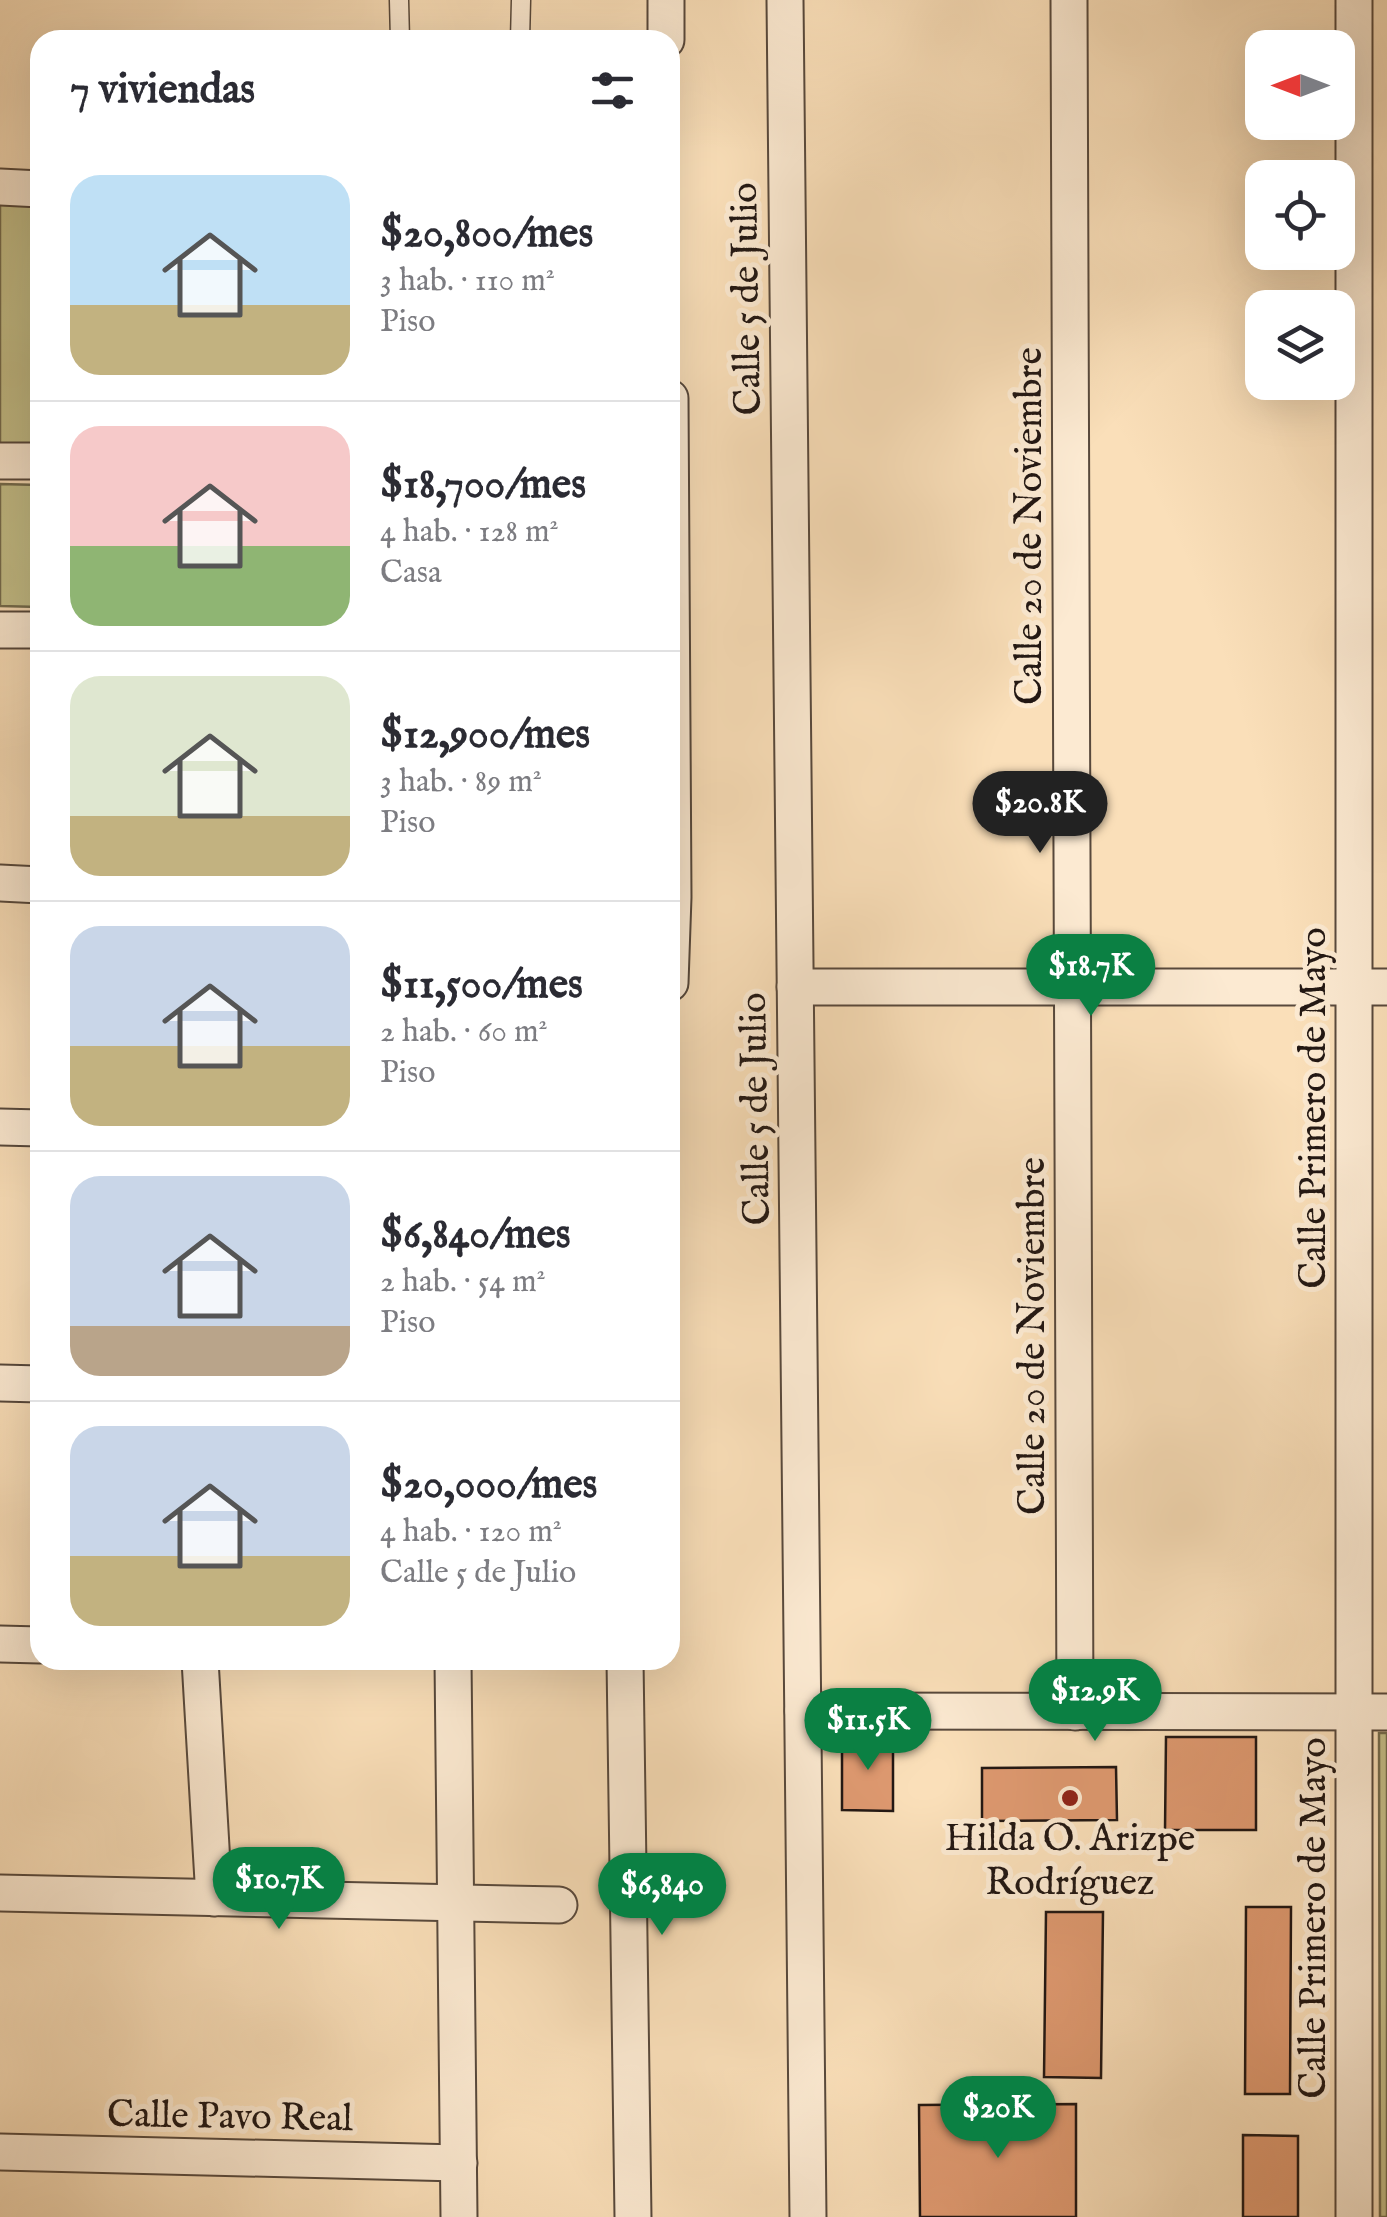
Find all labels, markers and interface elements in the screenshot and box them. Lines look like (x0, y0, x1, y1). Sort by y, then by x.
north arrow (1245, 30, 1355, 140)
map controls (1245, 30, 1355, 400)
icon: filters (585, 63, 640, 118)
text: 7 viviendas (70, 64, 255, 117)
button: locate (1245, 160, 1355, 270)
street label: Calle 5 de Julio (722, 182, 774, 416)
text: $20,800/mes (380, 208, 593, 261)
icon: home (150, 215, 270, 335)
text: 3 hab. · 110 m² (380, 261, 555, 302)
button: layers (1245, 290, 1355, 400)
text: Piso (380, 302, 436, 343)
street label: Calle 20 de Noviembre (1007, 347, 1055, 705)
text: $18,700/mes (380, 459, 586, 512)
icon: home (150, 466, 270, 586)
text: 4 hab. · 128 m² (380, 512, 559, 553)
text: Casa (380, 553, 442, 594)
text: $12,900/mes (380, 709, 590, 762)
icon: home (150, 716, 270, 836)
text: 3 hab. · 89 m² (380, 762, 542, 803)
pin: $20.8K (959, 771, 1121, 856)
text: $20.8K (995, 783, 1086, 824)
text: Piso (380, 803, 436, 844)
street label: Calle Primero de Mayo (1291, 927, 1339, 1289)
pin: $18.7K (1010, 934, 1172, 1019)
text: $18.7K (1048, 946, 1134, 987)
text: $11,500/mes (380, 959, 583, 1012)
icon: home (150, 966, 270, 1086)
street label: Calle 5 de Julio (731, 992, 783, 1226)
text: 2 hab. · 60 m² (380, 1012, 548, 1053)
text: Piso (380, 1053, 436, 1094)
street label: Calle 20 de Noviembre (1010, 1157, 1058, 1515)
text: $6,840/mes (380, 1209, 571, 1262)
icon: home (150, 1216, 270, 1336)
text: 2 hab. · 54 m² (380, 1262, 546, 1303)
text: Piso (380, 1303, 436, 1344)
text: $20,000/mes (380, 1459, 597, 1512)
icon: home (150, 1466, 270, 1586)
text: 4 hab. · 120 m² (380, 1512, 562, 1553)
text: Calle 5 de Julio (380, 1553, 576, 1594)
pin: $12.9K (1014, 1659, 1176, 1744)
text: $12.9K (1051, 1671, 1139, 1712)
pin: $11.5K (787, 1688, 949, 1773)
text: $11.5K (826, 1700, 910, 1741)
street label: Calle Primero de Mayo (1291, 1737, 1339, 2099)
marker: Hilda O. Arizpe Rodríguez (1059, 1787, 1081, 1809)
place label: Hilda O. Arizpe Rodríguez (945, 1816, 1195, 1908)
pin: $10.7K (198, 1847, 360, 1932)
pin: $6,840 (581, 1853, 743, 1938)
text: $10.7K (235, 1859, 323, 1900)
text: $6,840 (620, 1865, 704, 1906)
pin: $20K (939, 2076, 1057, 2161)
text: $20K (962, 2088, 1034, 2129)
street label: Calle Pavo Real (107, 2092, 354, 2144)

